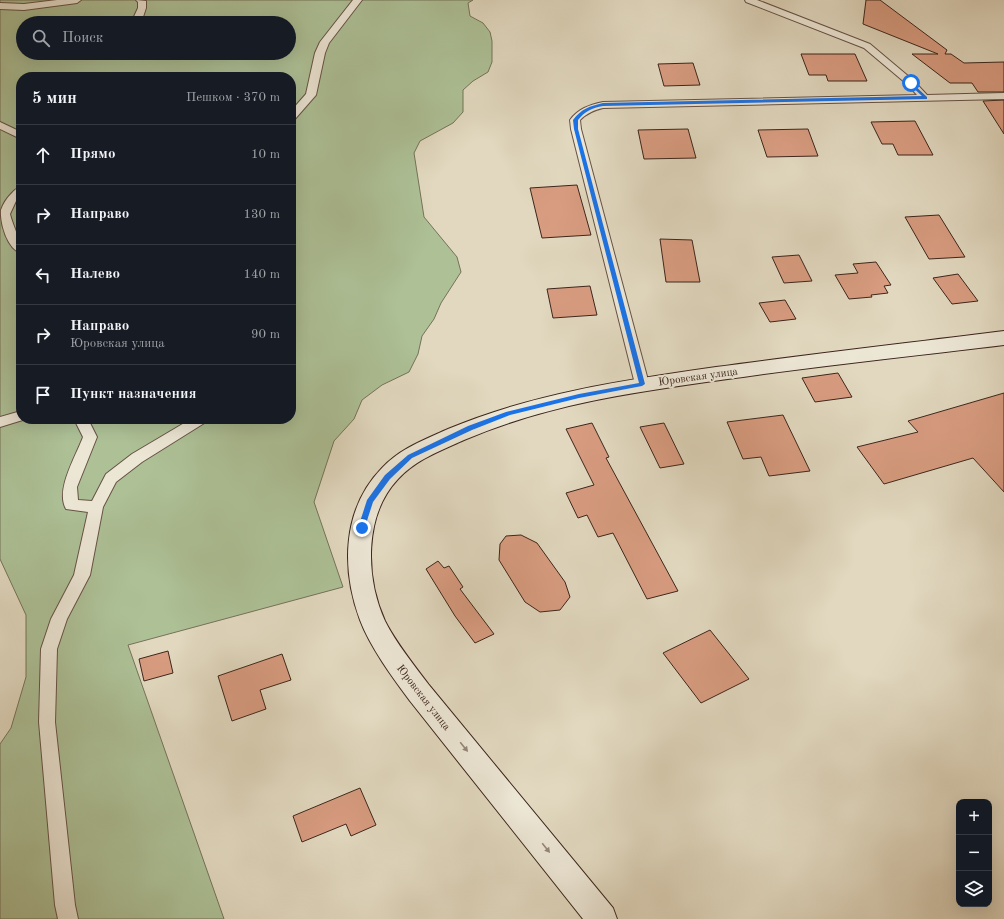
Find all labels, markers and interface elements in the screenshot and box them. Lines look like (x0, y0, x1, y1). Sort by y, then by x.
search box (16, 16, 296, 60)
icon: search (30, 27, 52, 49)
text: Поиск (62, 31, 103, 46)
route start (902, 74, 920, 92)
text: 5 мин (32, 90, 77, 107)
text: Пешком · 370 m (186, 91, 280, 104)
icon: ahead (32, 144, 54, 166)
text: Прямо (70, 147, 116, 162)
text: 10 m (251, 148, 280, 161)
icon: right (32, 204, 54, 226)
text: Направо (70, 207, 129, 222)
text: 130 m (243, 208, 280, 221)
icon: left (32, 264, 54, 286)
text: Налево (70, 267, 120, 282)
text: 140 m (243, 268, 280, 281)
text: Направо (70, 319, 129, 334)
icon: right (32, 324, 54, 346)
text: 90 m (251, 328, 280, 341)
text: Юровская улица (70, 337, 165, 350)
street label: Юровская улица (658, 366, 739, 389)
icon: arrive (32, 384, 54, 406)
text: Пункт назначения (70, 387, 197, 402)
route end (353, 519, 371, 537)
street label: Юровская улица (394, 663, 452, 733)
one-way arrow (459, 742, 468, 753)
map controls (956, 799, 992, 907)
button: + (956, 799, 992, 835)
button: − (956, 835, 992, 871)
one-way arrow (541, 843, 550, 854)
button: layers (956, 871, 992, 907)

